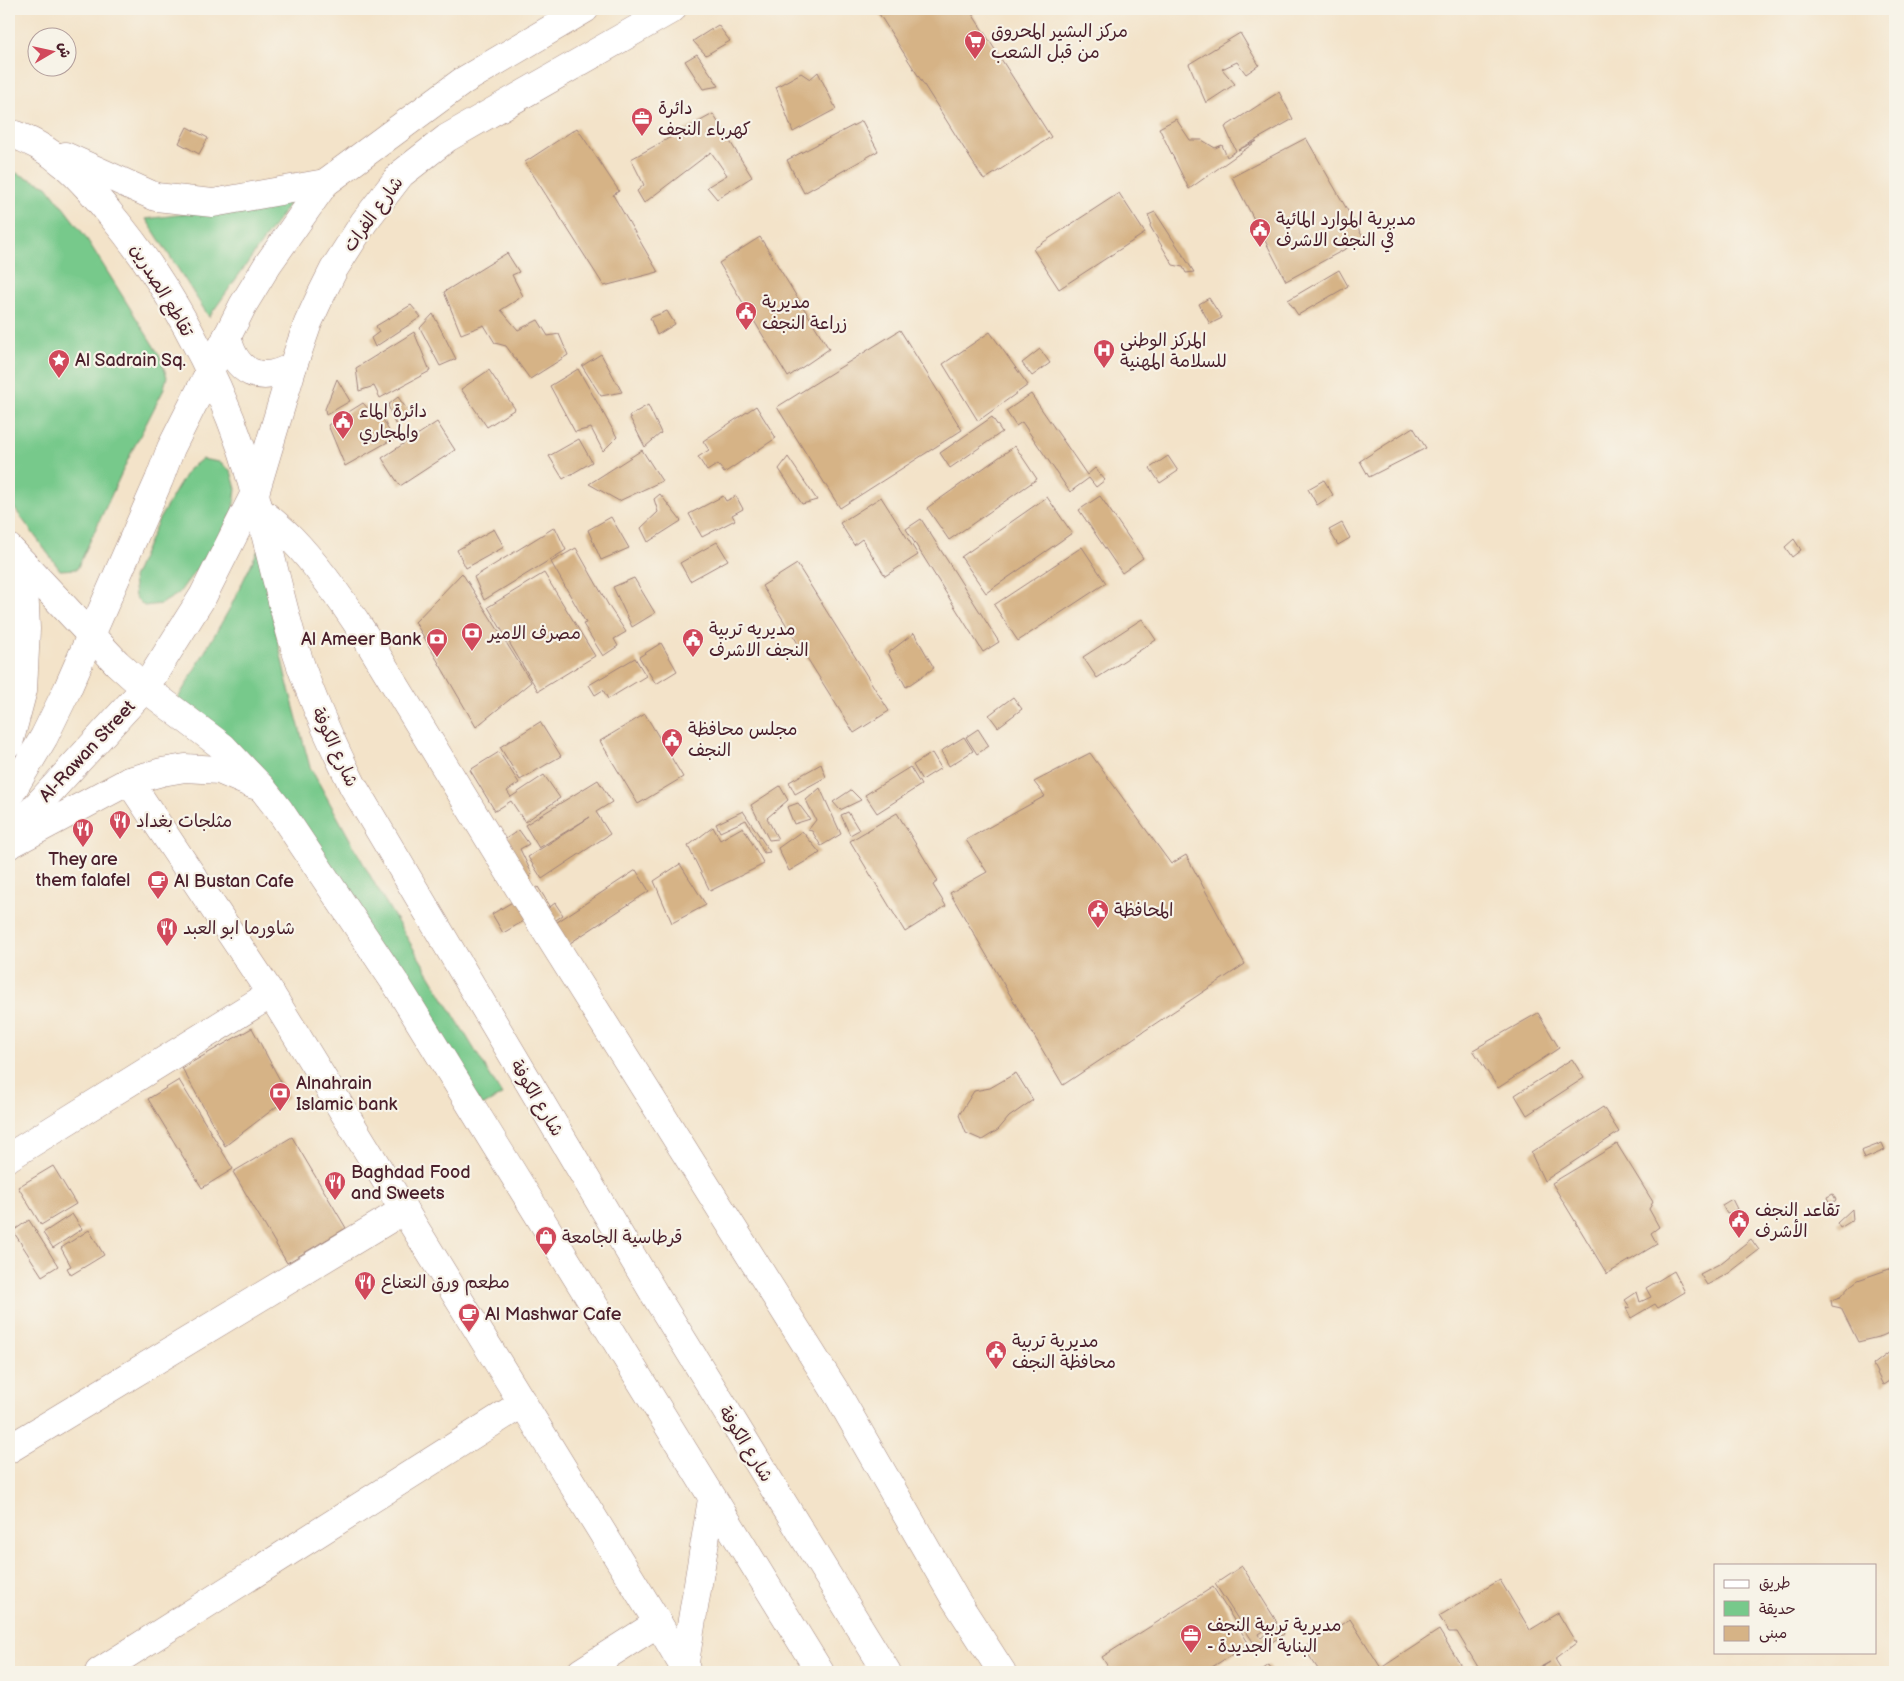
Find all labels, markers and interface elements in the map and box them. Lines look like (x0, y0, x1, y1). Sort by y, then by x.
place label: مركز البشير المحروق من قبل الشعب (991, 21, 1128, 63)
north arrow (28, 28, 78, 78)
supermarket icon: مركز البشير المحروق من قبل الشعب (963, 29, 987, 60)
text: ش (55, 41, 74, 59)
place label: دائرة كهرباء النجف (658, 98, 751, 140)
office icon: دائرة كهرباء النجف (630, 106, 654, 137)
street label: شارع الفرات (339, 173, 409, 257)
place label: مديرية الموارد المائية في النجف الاشرف (1276, 209, 1416, 253)
public building icon: مديرية الموارد المائية في النجف الاشرف (1248, 217, 1272, 248)
street label: تقاطع الصدرين (124, 240, 198, 342)
place label: مديرية زراعة النجف (762, 292, 847, 334)
public building icon: مديرية زراعة النجف (734, 300, 758, 331)
place label: المركز الوطني للسلامة المهنية (1120, 330, 1227, 372)
hospital icon: المركز الوطني للسلامة المهنية (1092, 338, 1116, 369)
place icon: Al Sadrain Sq. (47, 348, 71, 379)
place label: Al Sadrain Sq. (75, 350, 186, 371)
place label: دائرة الماء والمجاري (359, 401, 427, 445)
public building icon: دائرة الماء والمجاري (331, 409, 355, 440)
place label: مديريه تربية النجف الاشرف (709, 619, 809, 661)
bank icon: مصرف الامير (460, 621, 484, 652)
place label: مصرف الامير (486, 623, 581, 644)
bank icon: Al Ameer Bank (425, 627, 449, 658)
public building icon: مديريه تربية النجف الاشرف (681, 627, 705, 658)
place label: Al Ameer Bank (301, 629, 421, 650)
street label: Al-Rawan Street (35, 696, 140, 806)
street label: شارع الكوفة (306, 704, 362, 791)
place label: مجلس محافظة النجف (688, 719, 798, 761)
public building icon: مجلس محافظة النجف (660, 727, 684, 758)
restaurant icon: مثلجات بغداد (108, 809, 132, 840)
place label: مثلجات بغداد (136, 811, 232, 832)
restaurant icon: They are them falafel (71, 817, 95, 848)
place label: They are them falafel (36, 849, 130, 891)
cafe icon: Al Bustan Cafe (146, 869, 170, 900)
place label: Al Bustan Cafe (174, 871, 294, 892)
public building icon: المحافظة (1086, 898, 1110, 929)
place label: المحافظة (1114, 900, 1174, 921)
restaurant icon: شاورما ابو العبد (155, 916, 179, 947)
place label: شاورما ابو العبد (183, 918, 295, 939)
street label: شارع الكوفة (505, 1056, 568, 1141)
place label: Alnahrain Islamic bank (296, 1073, 398, 1115)
bank icon: Alnahrain Islamic bank (268, 1081, 292, 1112)
place label: Baghdad Food and Sweets (351, 1162, 470, 1204)
restaurant icon: Baghdad Food and Sweets (323, 1170, 347, 1201)
place label: تقاعد النجف الأشرف (1755, 1200, 1841, 1242)
public building icon: تقاعد النجف الأشرف (1727, 1208, 1751, 1239)
shop icon: قرطاسية الجامعة (534, 1225, 558, 1256)
place label: قرطاسية الجامعة (562, 1227, 682, 1248)
restaurant icon: مطعم ورق النعناع (353, 1270, 377, 1301)
place label: مطعم ورق النعناع (381, 1272, 510, 1296)
cafe icon: Al Mashwar Cafe (457, 1302, 481, 1333)
place label: Al Mashwar Cafe (485, 1304, 622, 1325)
place label: مديرية تربية محافظة النجف (1012, 1331, 1116, 1373)
public building icon: مديرية تربية محافظة النجف (984, 1339, 1008, 1370)
street label: شارع الكوفة (713, 1403, 777, 1487)
legend (1714, 1564, 1876, 1654)
text: طريق (1759, 1574, 1791, 1593)
text: حديقة (1759, 1600, 1796, 1619)
place label: مديرية تربية النجف - البناية الجديدة (1207, 1615, 1342, 1657)
office icon: مديرية تربية النجف - البناية الجديدة (1179, 1623, 1203, 1654)
text: مبنى (1759, 1624, 1787, 1643)

